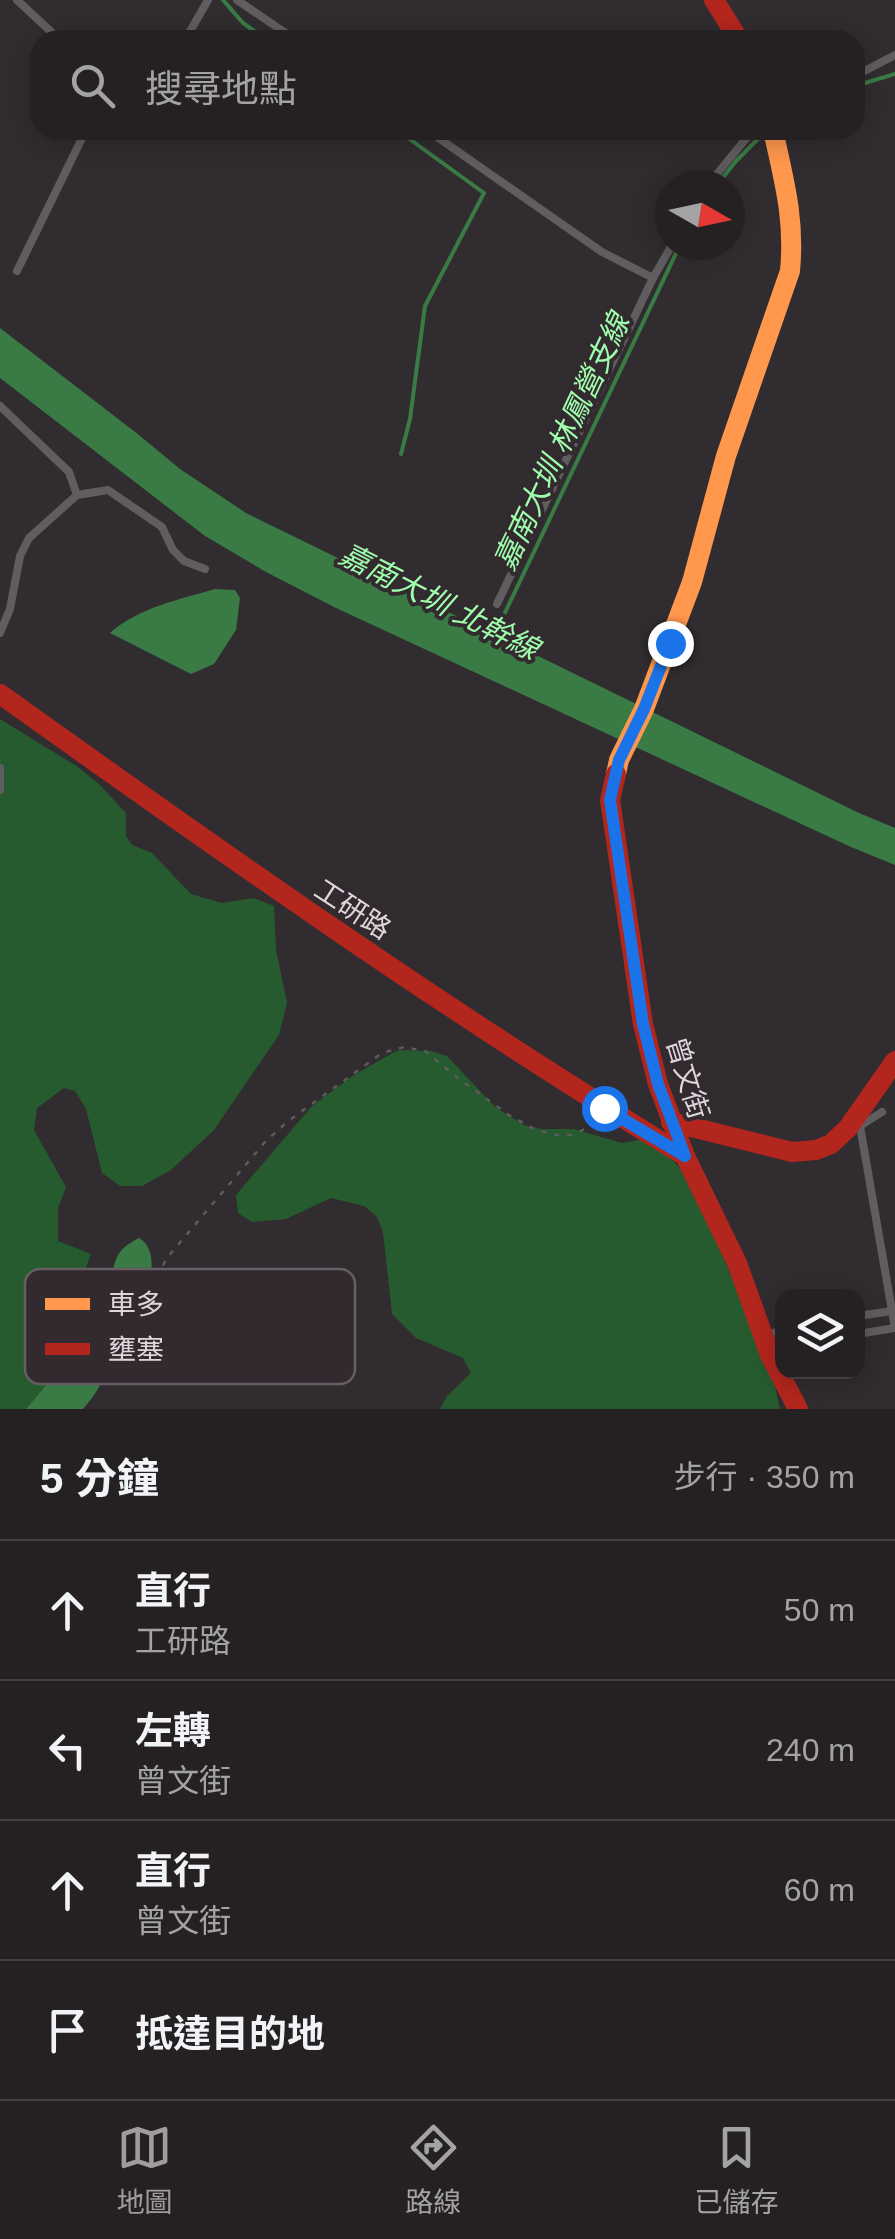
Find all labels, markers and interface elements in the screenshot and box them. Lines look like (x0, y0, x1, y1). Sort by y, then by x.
search box (30, 30, 865, 140)
icon: search (65, 58, 120, 113)
text: 搜尋地點 (145, 68, 297, 110)
north arrow (655, 170, 745, 260)
water label: 嘉南大圳 林鳳營支線 (488, 306, 637, 575)
water label: 嘉南大圳 北幹線 (334, 537, 547, 667)
route end (648, 621, 694, 667)
street label: 工研路 (309, 874, 396, 945)
street label: 曾文街 (660, 1033, 715, 1123)
route start (582, 1086, 628, 1132)
legend (25, 1269, 355, 1384)
text: 車多 (108, 1289, 164, 1320)
map controls (775, 1289, 865, 1379)
button: layers (775, 1289, 865, 1379)
text: 壅塞 (108, 1334, 164, 1365)
text: 5 分鐘 (40, 1455, 159, 1502)
text: 步行 · 350 m (674, 1459, 855, 1495)
text: 直行 (135, 1570, 211, 1612)
icon: ahead (40, 1583, 95, 1638)
text: 50 m (784, 1592, 855, 1628)
text: 工研路 (135, 1623, 231, 1659)
text: 左轉 (135, 1710, 211, 1752)
icon: left (40, 1723, 95, 1778)
text: 240 m (766, 1732, 855, 1768)
text: 曾文街 (135, 1763, 231, 1799)
text: 直行 (135, 1850, 211, 1892)
icon: ahead (40, 1863, 95, 1918)
text: 60 m (784, 1872, 855, 1908)
text: 曾文街 (135, 1903, 231, 1939)
icon: arrive (40, 2003, 95, 2058)
text: 抵達目的地 (135, 2013, 325, 2055)
tab: 地圖 (116, 2120, 173, 2220)
tab: 路線 (405, 2120, 462, 2220)
tab: 已儲存 (694, 2120, 779, 2220)

